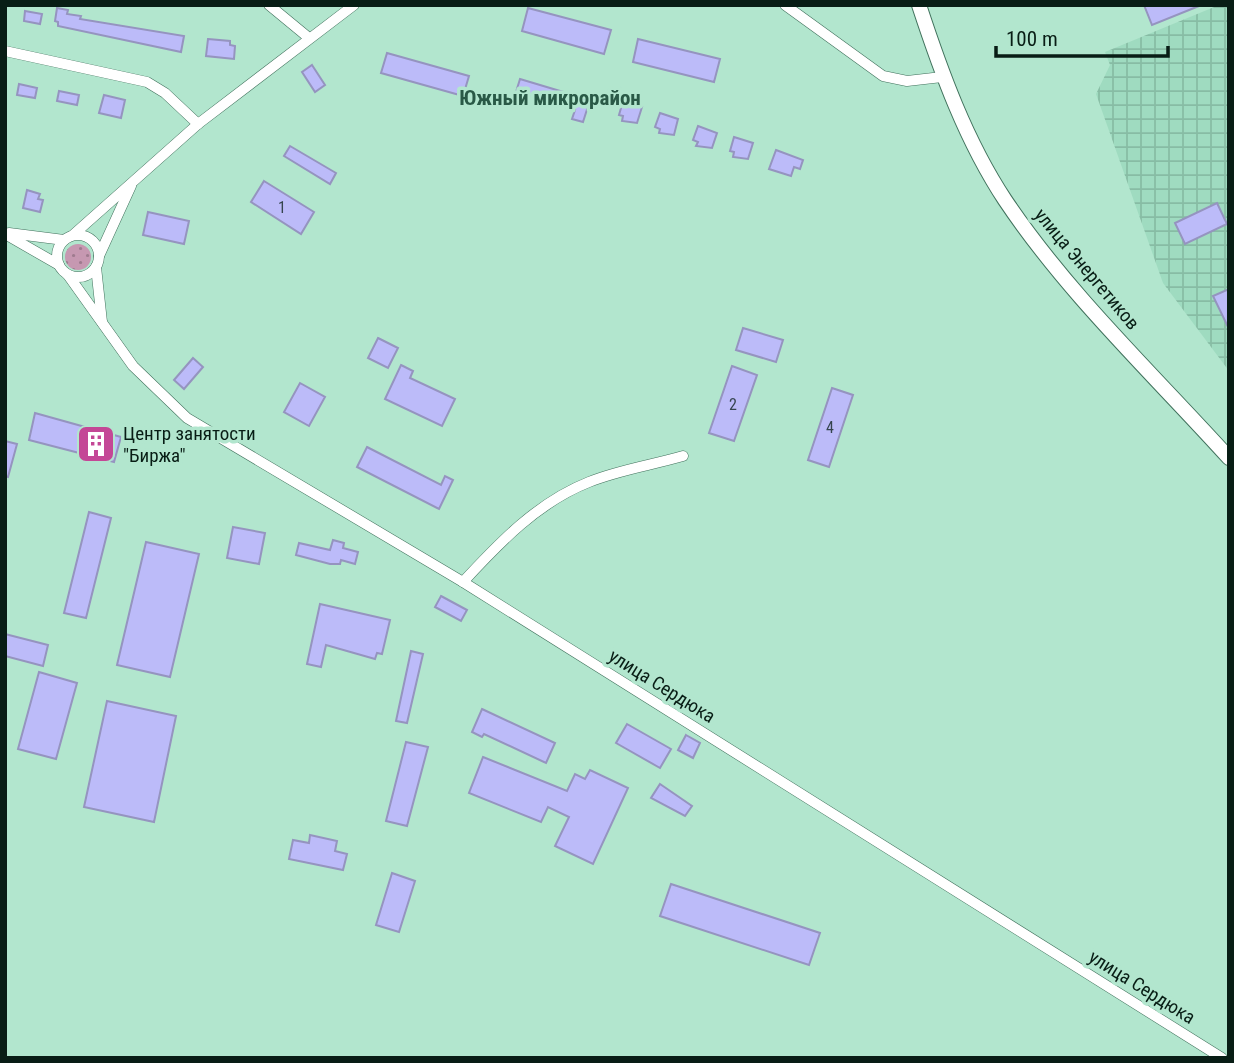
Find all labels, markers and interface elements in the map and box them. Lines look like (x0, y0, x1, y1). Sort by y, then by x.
scale bar (996, 14, 1168, 58)
text: 100 m (1006, 27, 1058, 51)
district label: Южный микрорайон (459, 86, 641, 110)
house number: 1 (278, 198, 286, 217)
street label: улица Энергетиков (1030, 204, 1144, 334)
house number: 2 (729, 395, 737, 414)
house number: 4 (826, 418, 834, 437)
place label: Центр занятости "Биржа" (123, 422, 256, 467)
building icon: Центр занятости "Биржа" (75, 423, 117, 465)
street label: улица Сердюка (605, 644, 719, 728)
street label: улица Сердюка (1085, 945, 1199, 1029)

